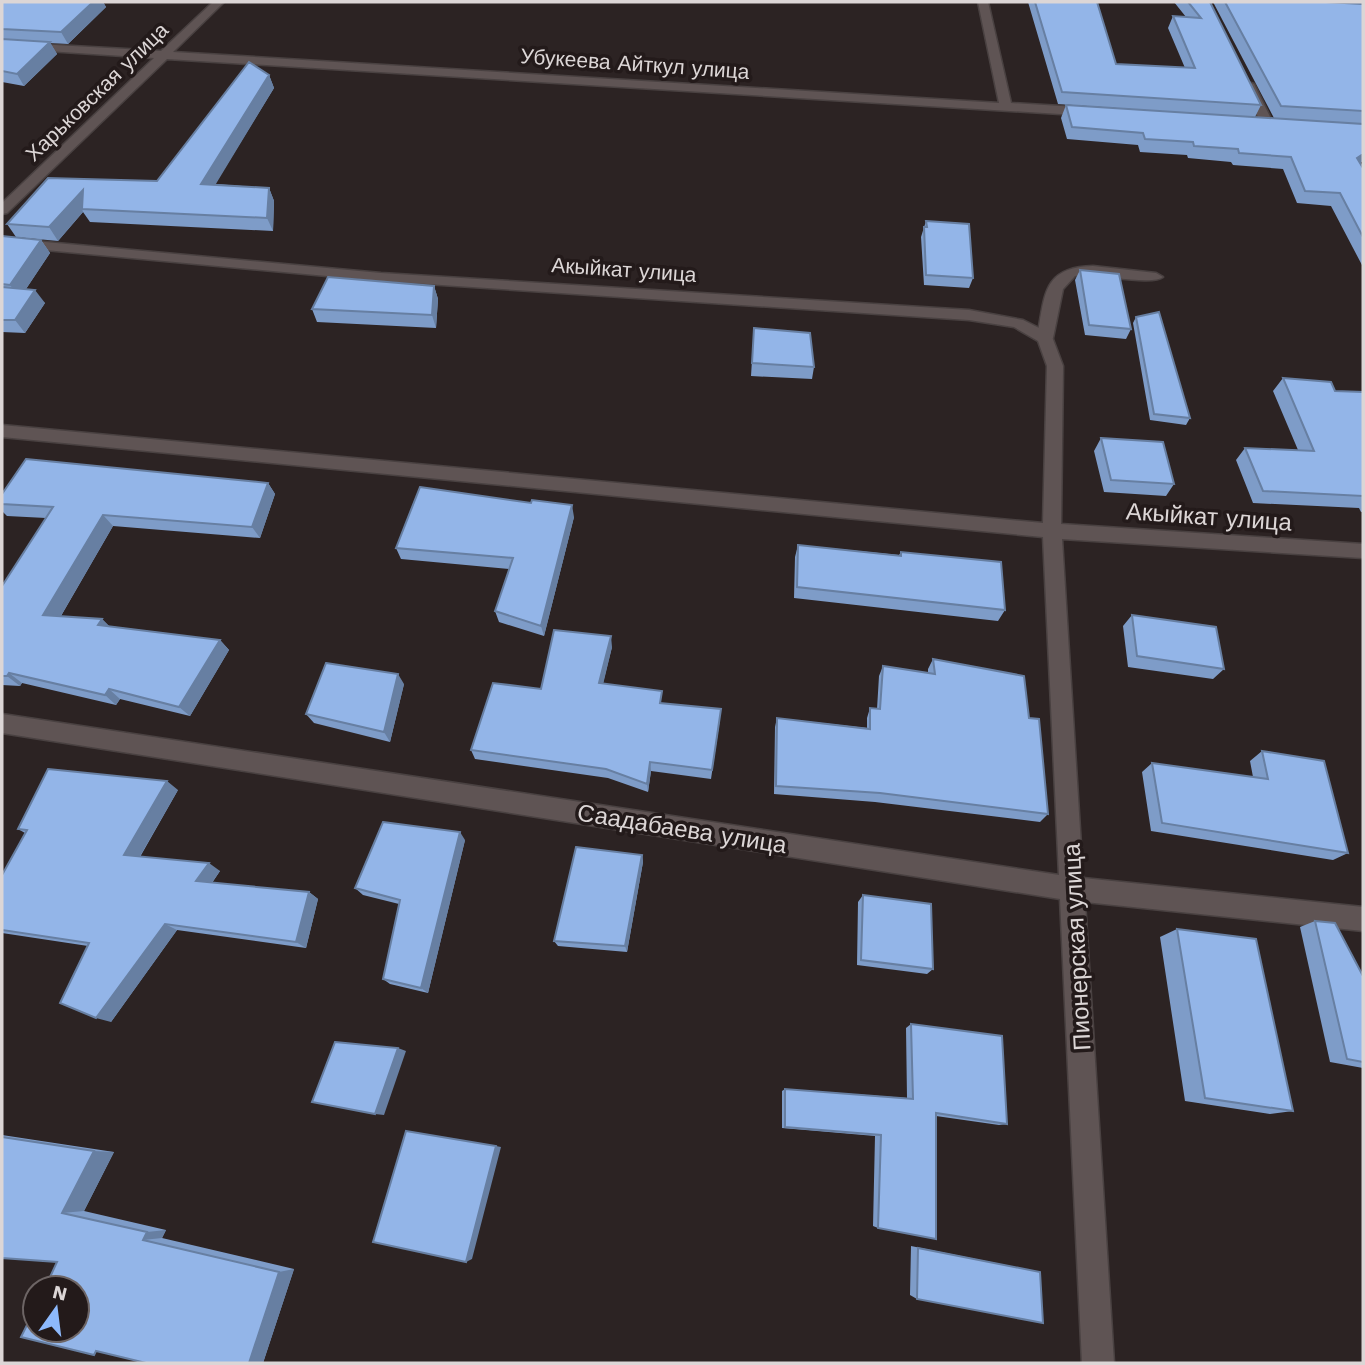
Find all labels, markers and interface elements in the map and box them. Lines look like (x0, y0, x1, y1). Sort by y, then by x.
street label: Харьковская улица (20, 17, 173, 166)
street label: Убукеева Айткул улица (520, 43, 751, 84)
street label: Акыйкат улица (551, 252, 698, 287)
street label: Акыйкат улица (1125, 497, 1294, 537)
street label: Саадабаева улица (575, 799, 789, 859)
street label: Пионерская улица (1058, 842, 1096, 1051)
north arrow (21, 1274, 91, 1344)
text: N (50, 1280, 70, 1306)

